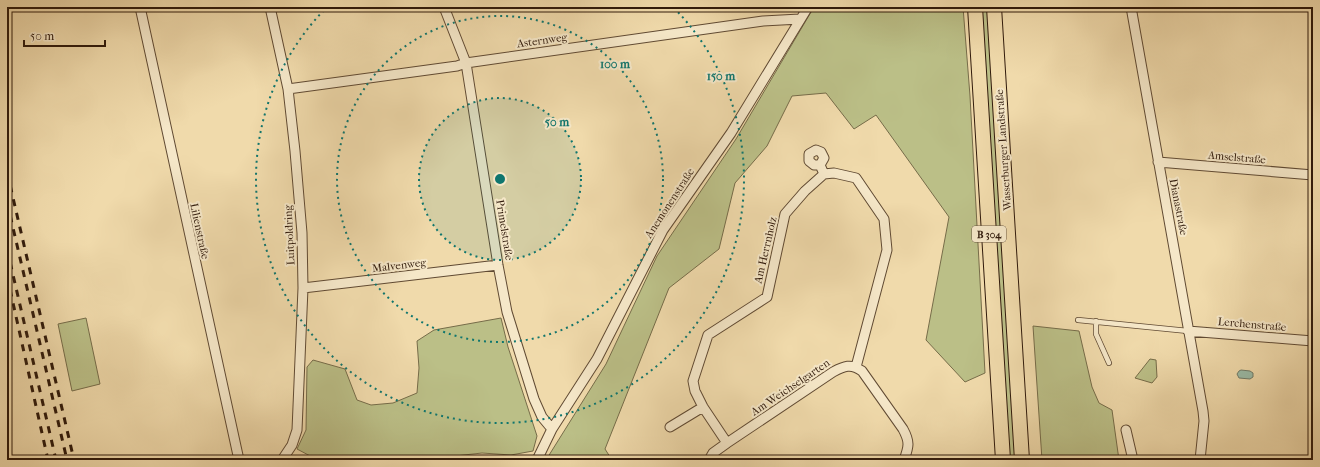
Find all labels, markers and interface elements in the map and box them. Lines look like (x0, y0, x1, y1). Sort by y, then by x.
scale bar (24, 22, 105, 48)
text: 50 m (30, 29, 54, 43)
street label: Asternweg (515, 31, 568, 51)
text: 100 m (600, 57, 631, 71)
text: 150 m (707, 69, 736, 83)
street label: Wasserburger Landstraße (993, 88, 1014, 212)
text: 50 m (545, 115, 570, 129)
street label: Amselstraße (1206, 148, 1267, 167)
street label: Anemonenstraße (641, 165, 697, 242)
centre of rings (493, 172, 507, 186)
street label: Dianastraße (1167, 178, 1190, 237)
street label: Primelstraße (493, 199, 516, 262)
street label: Lilienstraße (187, 202, 212, 261)
street label: Luitpoldring (281, 204, 298, 266)
street label: Am Herrnholz (751, 215, 779, 286)
road number: B 304 (972, 226, 1006, 242)
street label: Malvenweg (371, 256, 427, 275)
street label: Lerchenstraße (1217, 315, 1287, 334)
street label: Am Weichselgarten (748, 356, 833, 419)

